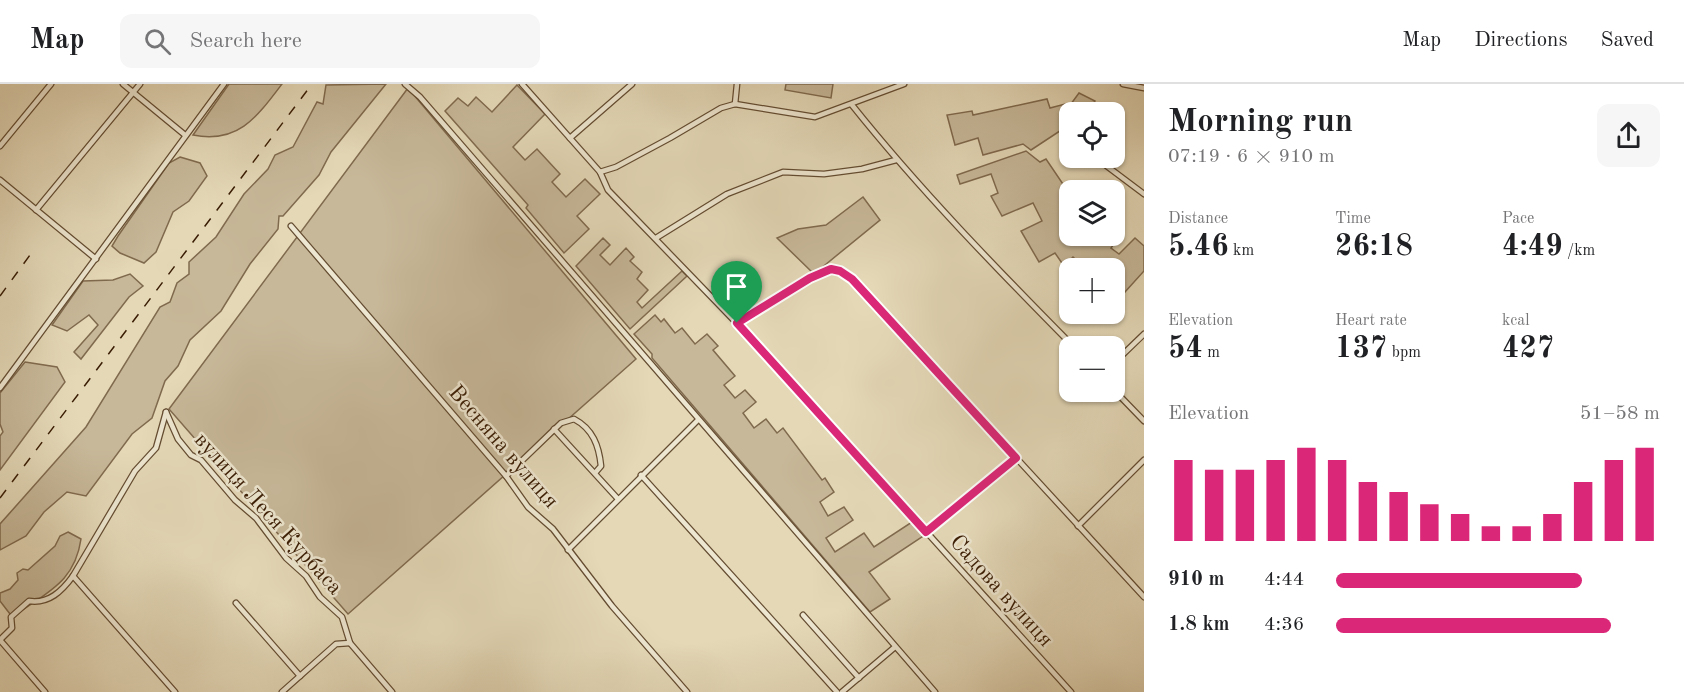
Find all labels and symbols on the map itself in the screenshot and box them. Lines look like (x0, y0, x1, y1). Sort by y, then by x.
pin (711, 261, 762, 323)
street label: Весняна вулиця (444, 381, 562, 513)
street label: вулиця Леся Курбаса (190, 429, 346, 599)
street label: Садова вулиця (945, 531, 1057, 651)

